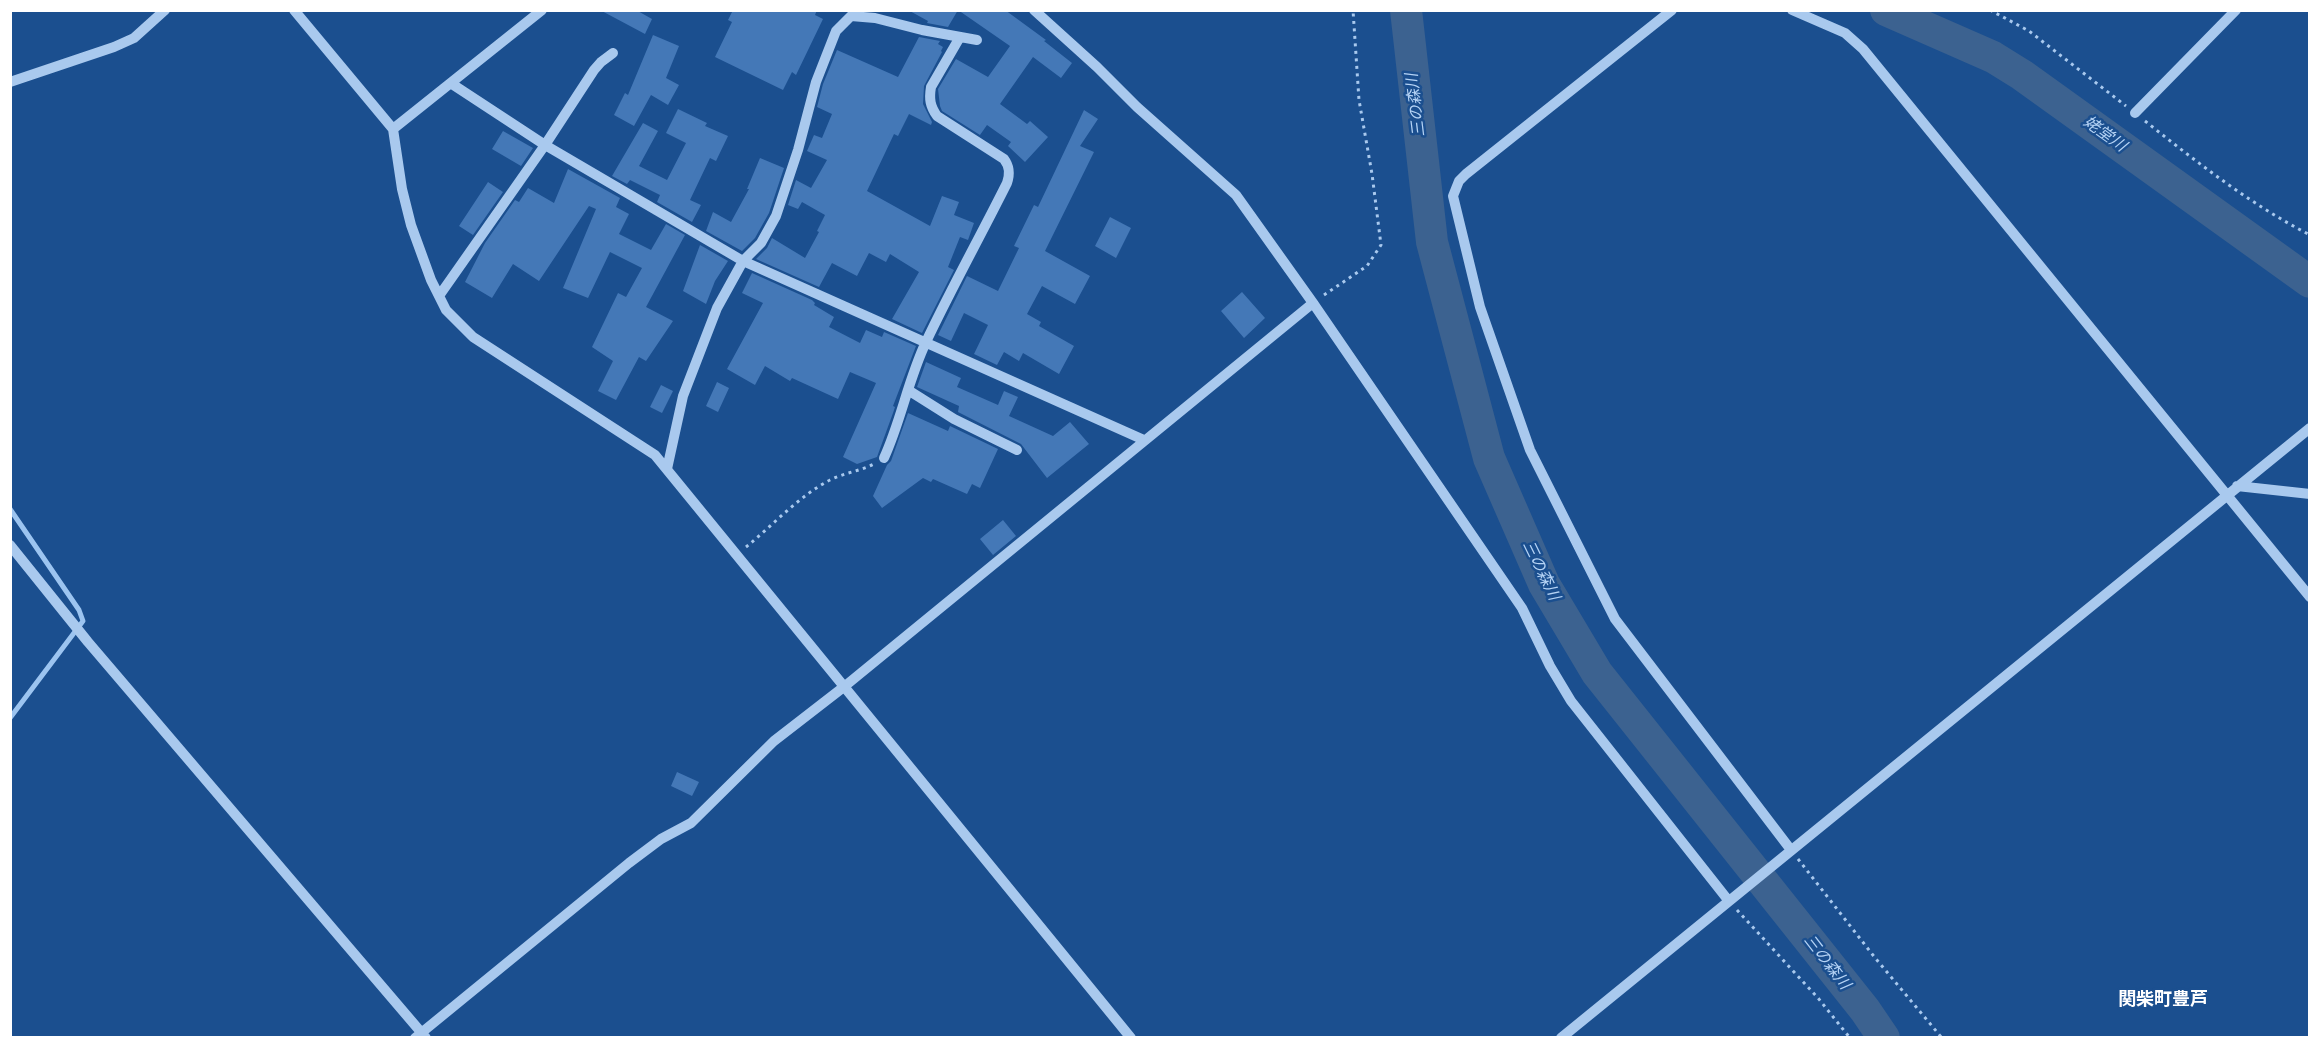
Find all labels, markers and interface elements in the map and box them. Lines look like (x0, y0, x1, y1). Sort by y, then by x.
water label: 三の森川 (1404, 72, 1430, 138)
water label: 姥堂川 (2079, 113, 2129, 157)
water label: 三の森川 (1517, 538, 1563, 604)
water label: 三の森川 (1799, 932, 1853, 994)
district label: 関柴町豊芦 (2118, 990, 2208, 1012)

